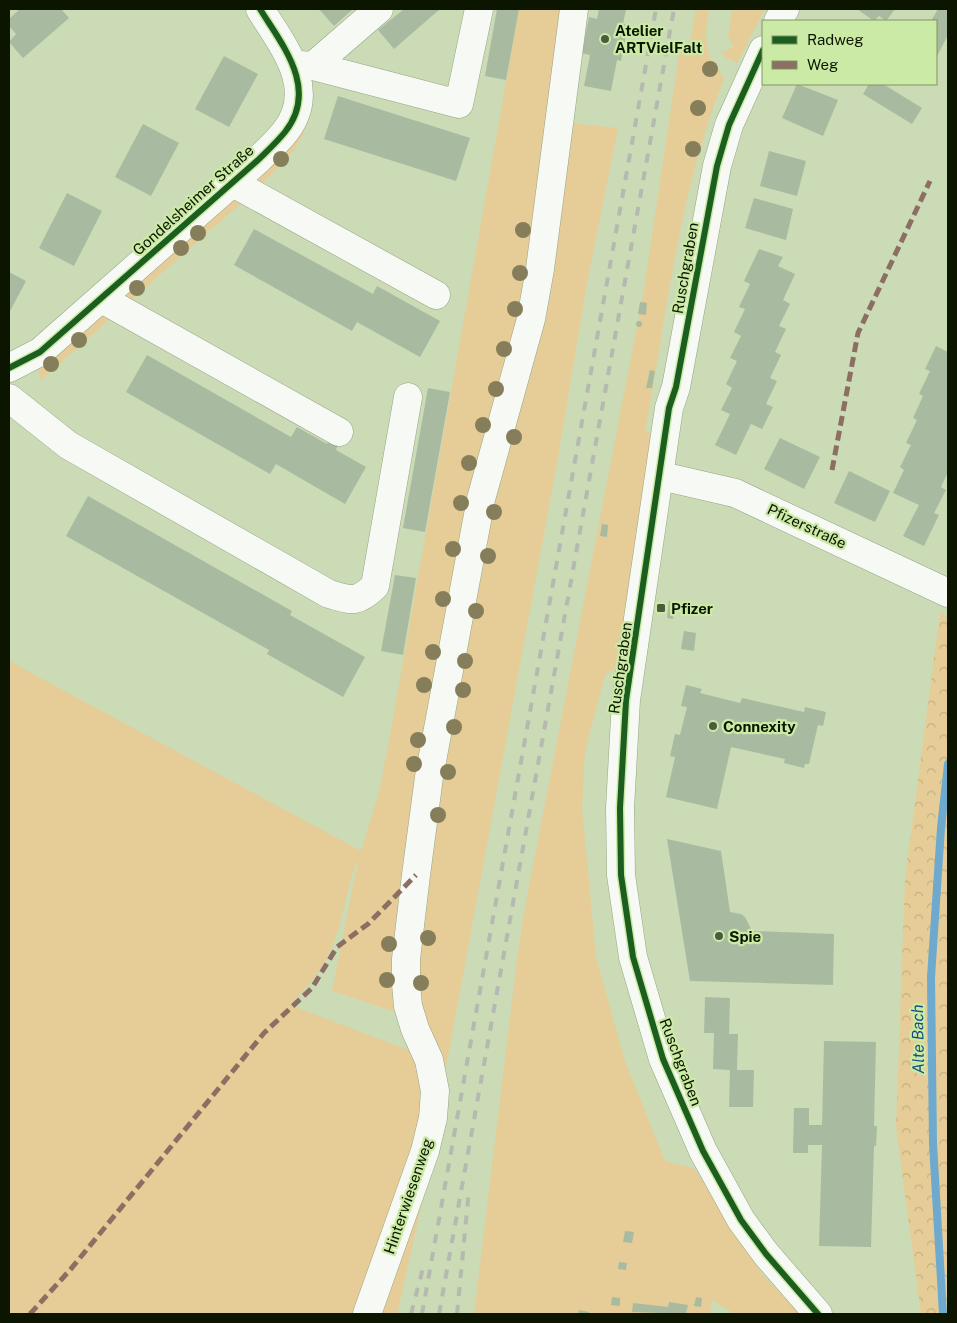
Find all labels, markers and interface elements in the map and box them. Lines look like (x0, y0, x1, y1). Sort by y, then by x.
legend (762, 20, 937, 85)
place label: Atelier ARTVielFalt (615, 22, 702, 56)
text: Radweg (807, 31, 864, 48)
marker: Atelier ARTVielFalt (599, 33, 611, 45)
text: Weg (807, 56, 838, 73)
street label: Gondelsheimer Straße (129, 141, 257, 259)
street label: Ruschgraben (669, 221, 701, 315)
street label: Pfizerstraße (765, 500, 849, 552)
place label: Pfizer (671, 600, 713, 617)
marker: Pfizer (655, 602, 667, 614)
street label: Ruschgraben (605, 621, 635, 715)
place label: Connexity (723, 718, 796, 735)
marker: Connexity (707, 720, 719, 732)
place label: Spie (729, 928, 761, 945)
marker: Spie (713, 930, 725, 942)
water label: Alte Bach (908, 1004, 928, 1074)
street label: Ruschgraben (657, 1016, 705, 1108)
street label: Hinterwiesenweg (380, 1136, 436, 1256)

